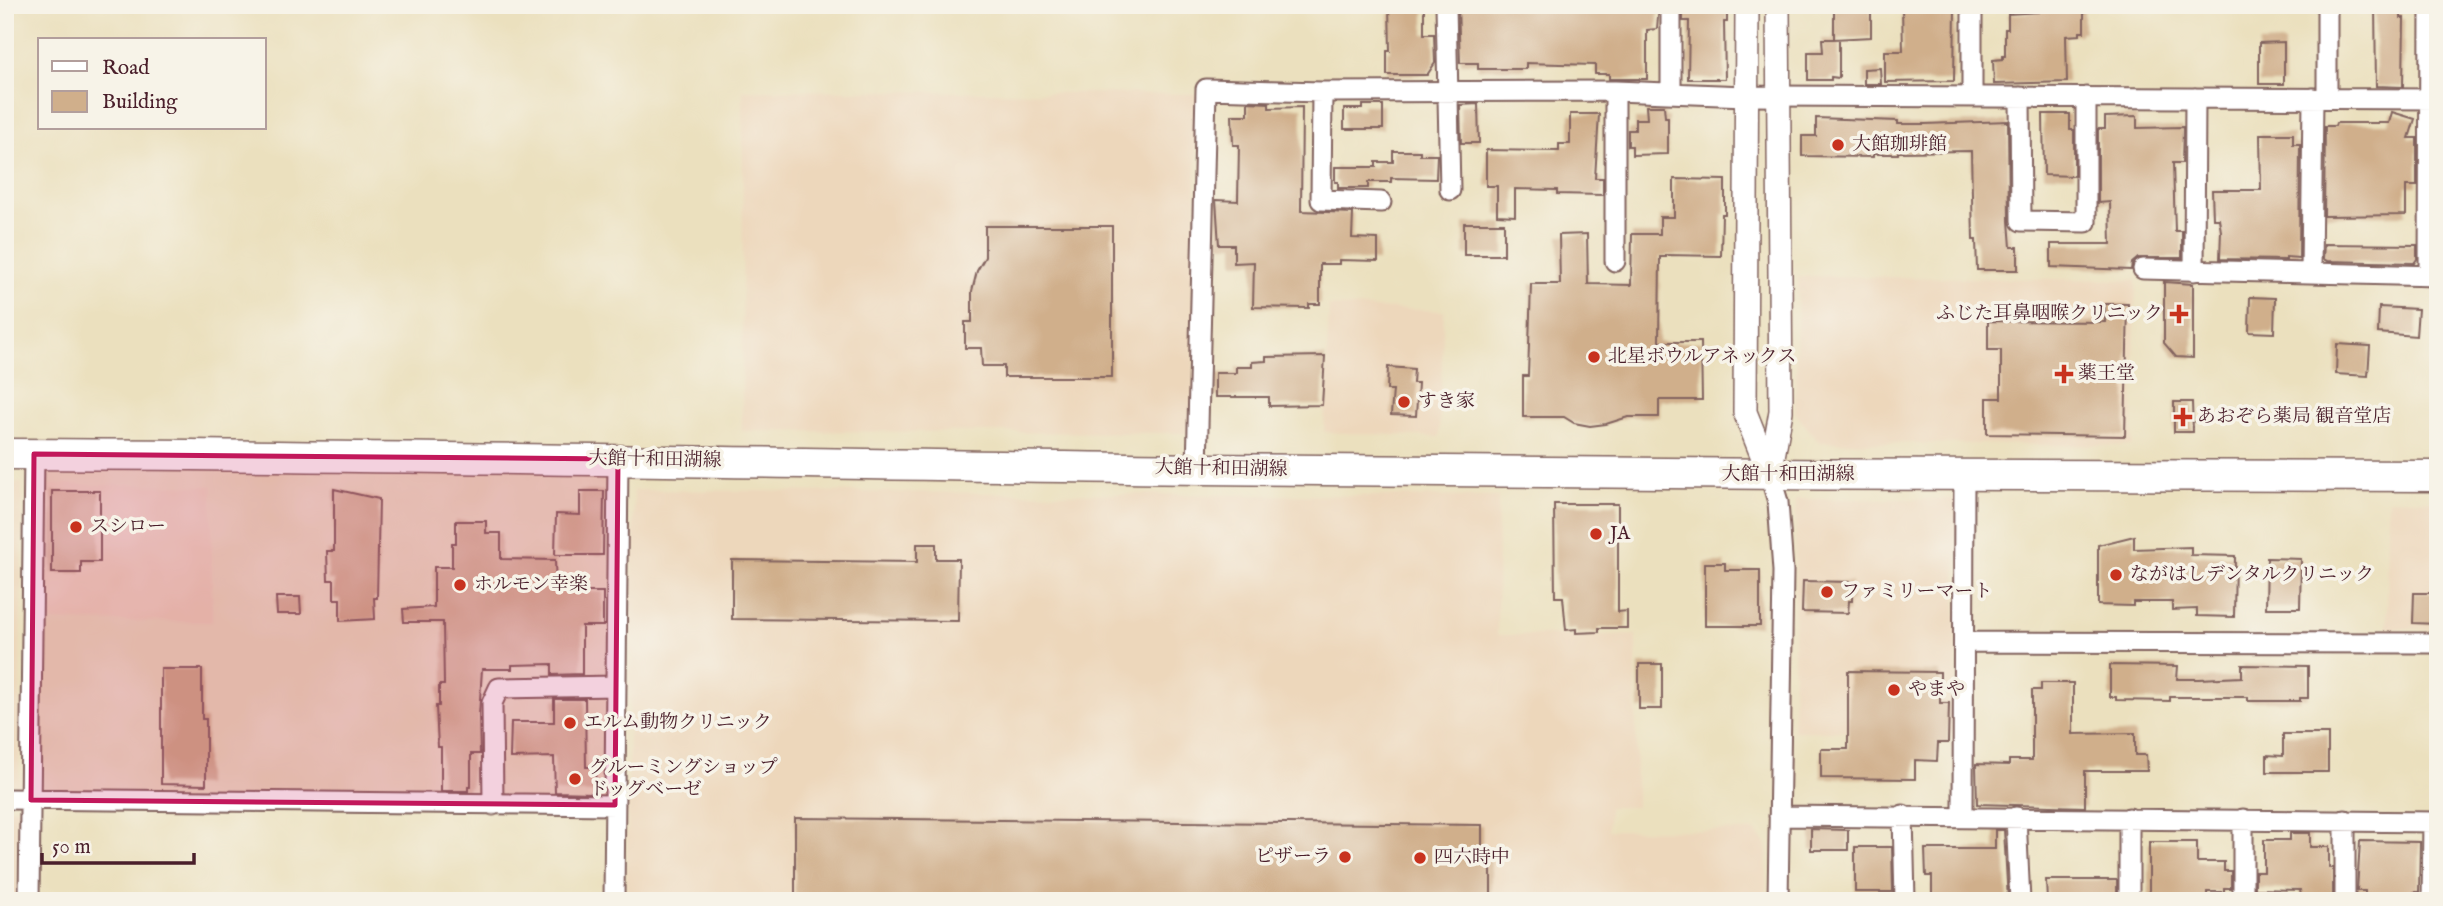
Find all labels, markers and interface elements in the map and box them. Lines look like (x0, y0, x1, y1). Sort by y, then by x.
legend (38, 38, 266, 130)
text: Road (102, 55, 150, 82)
text: Building (102, 89, 178, 116)
place label: 大館珈琲館 (1852, 133, 1947, 157)
marker: 大館珈琲館 (1830, 137, 1846, 153)
place label: ふじた耳鼻咽喉クリニック (1936, 302, 2163, 326)
marker: ふじた耳鼻咽喉クリニック (2169, 304, 2189, 324)
place label: 北星ボウルアネックス (1608, 345, 1796, 369)
marker: 北星ボウルアネックス (1586, 349, 1602, 365)
place label: 薬王堂 (2078, 362, 2135, 386)
marker: 薬王堂 (2056, 366, 2072, 382)
place label: すき家 (1418, 390, 1475, 414)
marker: すき家 (1396, 394, 1412, 410)
place label: あおぞら薬局 観音堂店 (2197, 405, 2391, 429)
marker: あおぞら薬局 観音堂店 (2175, 409, 2191, 425)
street label: 大館十和田湖線 (588, 447, 722, 473)
street label: 大館十和田湖線 (1154, 456, 1288, 482)
street label: 大館十和田湖線 (1721, 463, 1855, 487)
place label: スシロー (90, 515, 166, 539)
marker: スシロー (68, 519, 84, 535)
place label: JA (1608, 522, 1631, 546)
marker: JA (1588, 526, 1604, 542)
place label: ながはしデンタルクリニック (2130, 563, 2374, 587)
marker: ながはしデンタルクリニック (2108, 567, 2124, 583)
place label: ホルモン幸楽 (474, 573, 588, 597)
marker: ホルモン幸楽 (452, 577, 468, 593)
place label: ファミリーマート (1841, 580, 1993, 604)
marker: ファミリーマート (1819, 584, 1835, 600)
place label: やまや (1908, 678, 1965, 702)
marker: やまや (1886, 682, 1902, 698)
place label: エルム動物クリニック (584, 711, 772, 735)
marker: エルム動物クリニック (562, 715, 578, 731)
place label: グルーミングショップ ドッグベーゼ (589, 756, 778, 802)
marker: グルーミングショップ ドッグベーゼ (567, 771, 583, 787)
scale bar (42, 822, 194, 866)
text: 50 m (52, 834, 91, 861)
place label: ピザーラ (1255, 845, 1331, 869)
place label: 四六時中 (1434, 846, 1510, 870)
marker: ピザーラ (1337, 849, 1353, 865)
marker: 四六時中 (1412, 850, 1428, 866)

